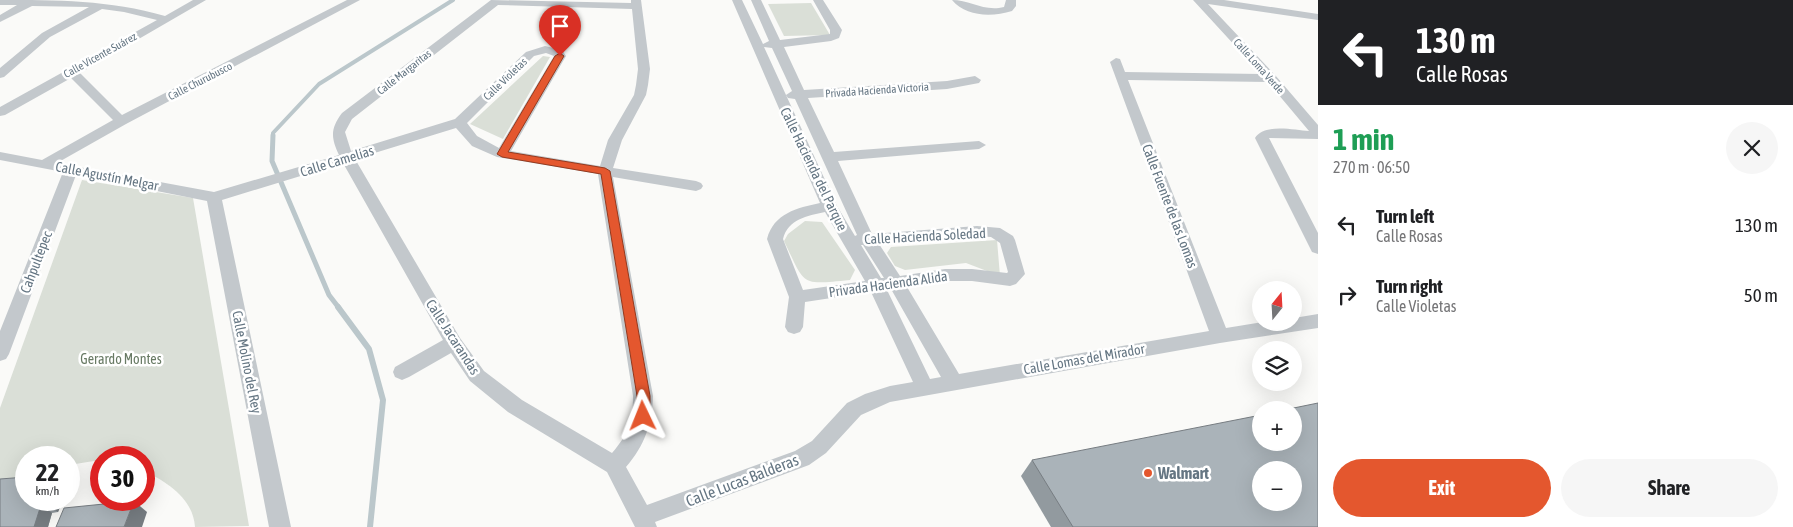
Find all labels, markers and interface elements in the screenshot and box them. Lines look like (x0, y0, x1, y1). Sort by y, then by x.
pin (539, 5, 581, 56)
icon: arrive (546, 12, 574, 40)
icon: left (1333, 20, 1398, 85)
text: 130 m (1416, 20, 1495, 60)
street label: Calle Vicente Suárez (61, 30, 139, 80)
street label: Calle Loma Verde (1231, 36, 1287, 96)
street label: Calle Margaritas (375, 47, 433, 97)
street label: Calle Violetas (481, 55, 529, 103)
street label: Calle Churubusco (166, 60, 234, 102)
text: Calle Rosas (1416, 61, 1508, 87)
street label: Privada Hacienda Victoria (825, 80, 929, 100)
street label: Calle Hacienda del Parque (777, 105, 851, 233)
text: 1 min (1333, 122, 1394, 156)
button: close (1726, 122, 1778, 174)
street label: Calle Camelias (298, 142, 376, 180)
street label: Calle Fuente de las Lomas (1139, 142, 1201, 270)
street label: Calle Agustín Melgar (54, 158, 161, 194)
text: 270 m · 06:50 (1333, 158, 1410, 176)
text: Turn left (1376, 205, 1434, 227)
icon: left (1333, 211, 1361, 239)
text: 130 m (1735, 214, 1778, 236)
street label: Calle Hacienda Soledad (864, 225, 986, 247)
text: Calle Rosas (1376, 227, 1443, 245)
street label: Cahpultepec (17, 228, 55, 295)
street label: Privada Hacienda Alida (828, 268, 948, 300)
text: Turn right (1376, 275, 1443, 297)
north arrow (1252, 281, 1302, 331)
map controls (1252, 281, 1302, 511)
icon: right (1333, 281, 1361, 309)
text: 50 m (1744, 284, 1778, 306)
street label: Calle Jacarandas (423, 296, 483, 378)
text: Calle Violetas (1376, 297, 1457, 315)
street label: Calle Molino del Rey (229, 309, 265, 415)
street label: Calle Lomas del Mirador (1022, 340, 1147, 378)
button: layers (1252, 341, 1302, 391)
park label: Gerardo Montes (80, 351, 162, 367)
position arrow (616, 389, 668, 441)
button: + (1252, 401, 1302, 451)
speed limit sign: 30 (90, 446, 155, 511)
street label: Calle Lucas Balderas (683, 450, 801, 510)
text: 22 (36, 458, 59, 486)
button: Exit (1333, 459, 1551, 517)
button: Share (1561, 459, 1778, 517)
button: − (1252, 461, 1302, 511)
place label: Walmart (1157, 464, 1209, 482)
marker: Walmart (1142, 467, 1154, 479)
text: km/h (36, 484, 59, 498)

